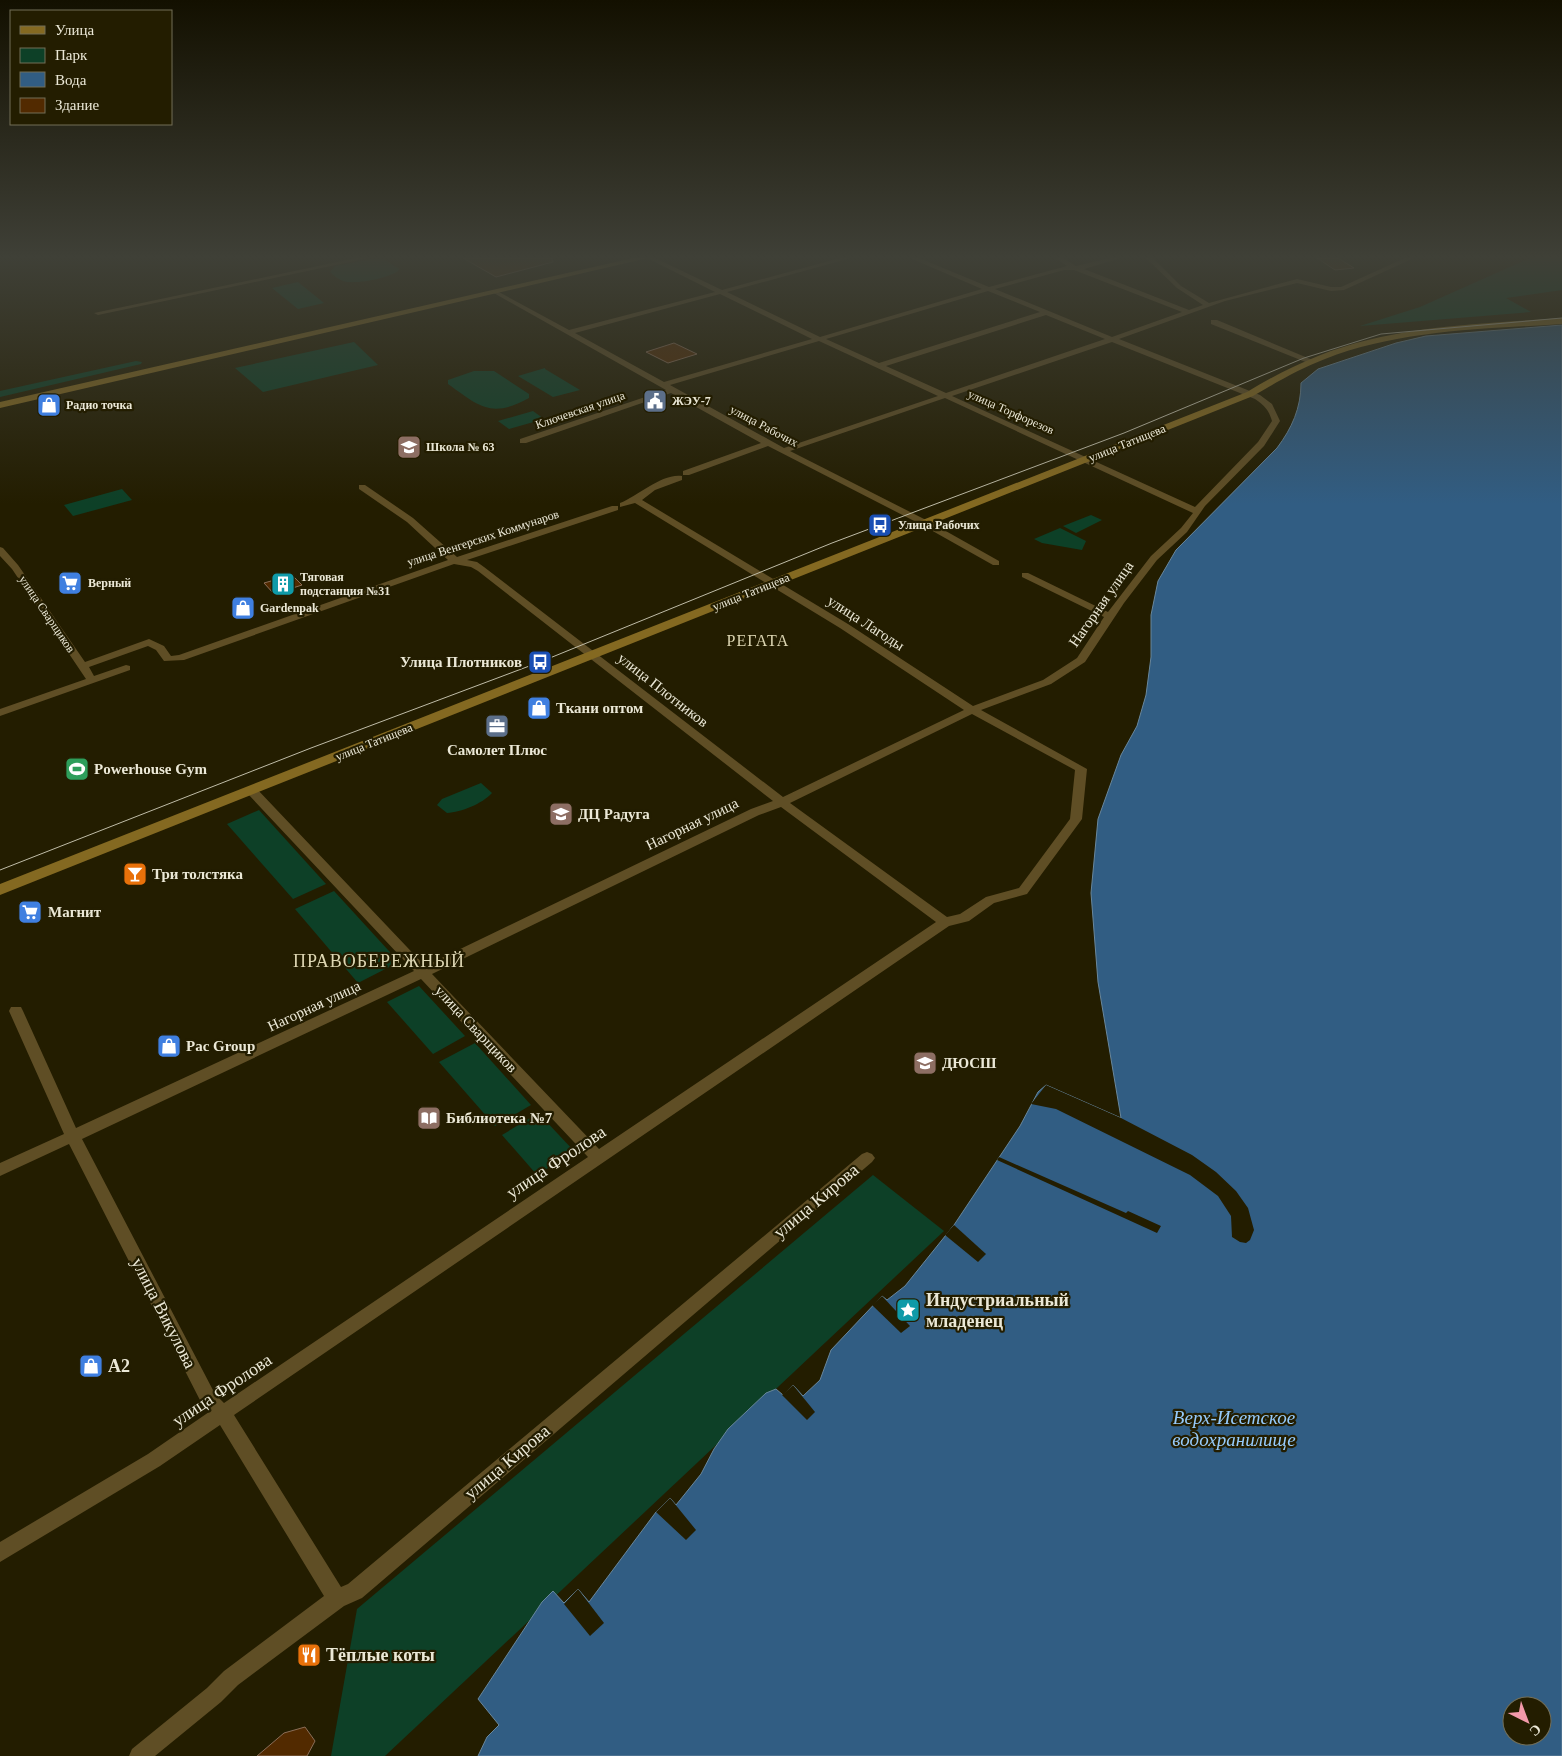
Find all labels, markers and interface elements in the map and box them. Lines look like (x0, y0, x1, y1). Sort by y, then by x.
legend (10, 10, 172, 125)
text: Улица (55, 22, 94, 38)
text: Парк (55, 47, 88, 63)
text: Вода (55, 72, 87, 88)
text: Здание (55, 97, 99, 113)
street label: улица Торфорезов (966, 387, 1056, 437)
street label: Ключевская улица (533, 388, 627, 432)
public building icon: ЖЭУ-7 (642, 388, 668, 414)
shop icon: Радио точка (36, 392, 62, 418)
place label: ЖЭУ-7 (672, 394, 711, 408)
place label: Радио точка (66, 398, 132, 412)
street label: улица Рабочих (728, 402, 800, 450)
street label: улица Татищева (1086, 421, 1168, 465)
school or university icon: Школа № 63 (396, 434, 422, 460)
place label: Школа № 63 (426, 440, 495, 454)
street label: улица Венгерских Коммунаров (405, 507, 561, 569)
bus stop icon: Улица Рабочих (867, 512, 893, 538)
place label: Улица Рабочих (898, 518, 980, 532)
street label: Нагорная улица (1066, 558, 1137, 650)
supermarket icon: Верный (57, 570, 83, 596)
place label: Тяговая подстанция №31 (300, 570, 390, 598)
street label: улица Татищева (710, 570, 792, 614)
building icon: Тяговая подстанция №31 (270, 571, 296, 597)
street label: улица Сварщиков (16, 573, 78, 655)
place label: Верный (88, 576, 131, 590)
street label: улица Лагоды (825, 592, 907, 654)
shop icon: Gardenpak (230, 595, 256, 621)
place label: Gardenpak (260, 601, 319, 615)
district label: РЕГАТА (727, 632, 789, 649)
bus stop icon: Улица Плотников (527, 649, 553, 675)
street label: улица Плотников (615, 650, 711, 730)
place label: Улица Плотников (400, 654, 522, 670)
shop icon: Ткани оптом (526, 695, 552, 721)
place label: Ткани оптом (556, 700, 643, 716)
office icon: Самолет Плюс (484, 713, 510, 739)
street label: улица Татищева (333, 720, 415, 764)
place label: Самолет Плюс (447, 742, 547, 758)
sports icon: Powerhouse Gym (64, 756, 90, 782)
place label: Powerhouse Gym (94, 761, 207, 777)
street label: Нагорная улица (643, 795, 741, 853)
school or university icon: ДЦ Радуга (548, 801, 574, 827)
place label: ДЦ Радуга (578, 806, 650, 822)
bar icon: Три толстяка (122, 861, 148, 887)
place label: Три толстяка (152, 866, 243, 882)
supermarket icon: Магнит (17, 899, 43, 925)
place label: Магнит (48, 904, 102, 920)
district label: ПРАВОБЕРЕЖНЫЙ (293, 951, 465, 971)
street label: Нагорная улица (265, 977, 363, 1035)
street label: улица Сварщиков (432, 982, 520, 1076)
shop icon: Pac Group (156, 1033, 182, 1059)
place label: Pac Group (186, 1038, 255, 1054)
school or university icon: ДЮСШ (912, 1050, 938, 1076)
place label: ДЮСШ (942, 1055, 997, 1071)
library icon: Библиотека №7 (416, 1105, 442, 1131)
place label: Библиотека №7 (446, 1110, 553, 1126)
street label: улица Фролова (503, 1122, 609, 1202)
street label: улица Кирова (769, 1160, 863, 1242)
street label: улица Викулова (128, 1254, 200, 1372)
place label: Индустриальный младенец (926, 1290, 1069, 1331)
place icon: Индустриальный младенец (895, 1297, 921, 1323)
street label: улица Фролова (169, 1350, 275, 1430)
shop icon: А2 (78, 1353, 104, 1379)
place label: А2 (108, 1356, 130, 1376)
water label: Верх-Исетское водохранилище (1172, 1407, 1296, 1450)
street label: улица Кирова (460, 1421, 554, 1503)
restaurant icon: Тёплые коты (296, 1642, 322, 1668)
place label: Тёплые коты (326, 1645, 435, 1665)
north arrow (1502, 1696, 1552, 1746)
text: С (1527, 1721, 1544, 1739)

